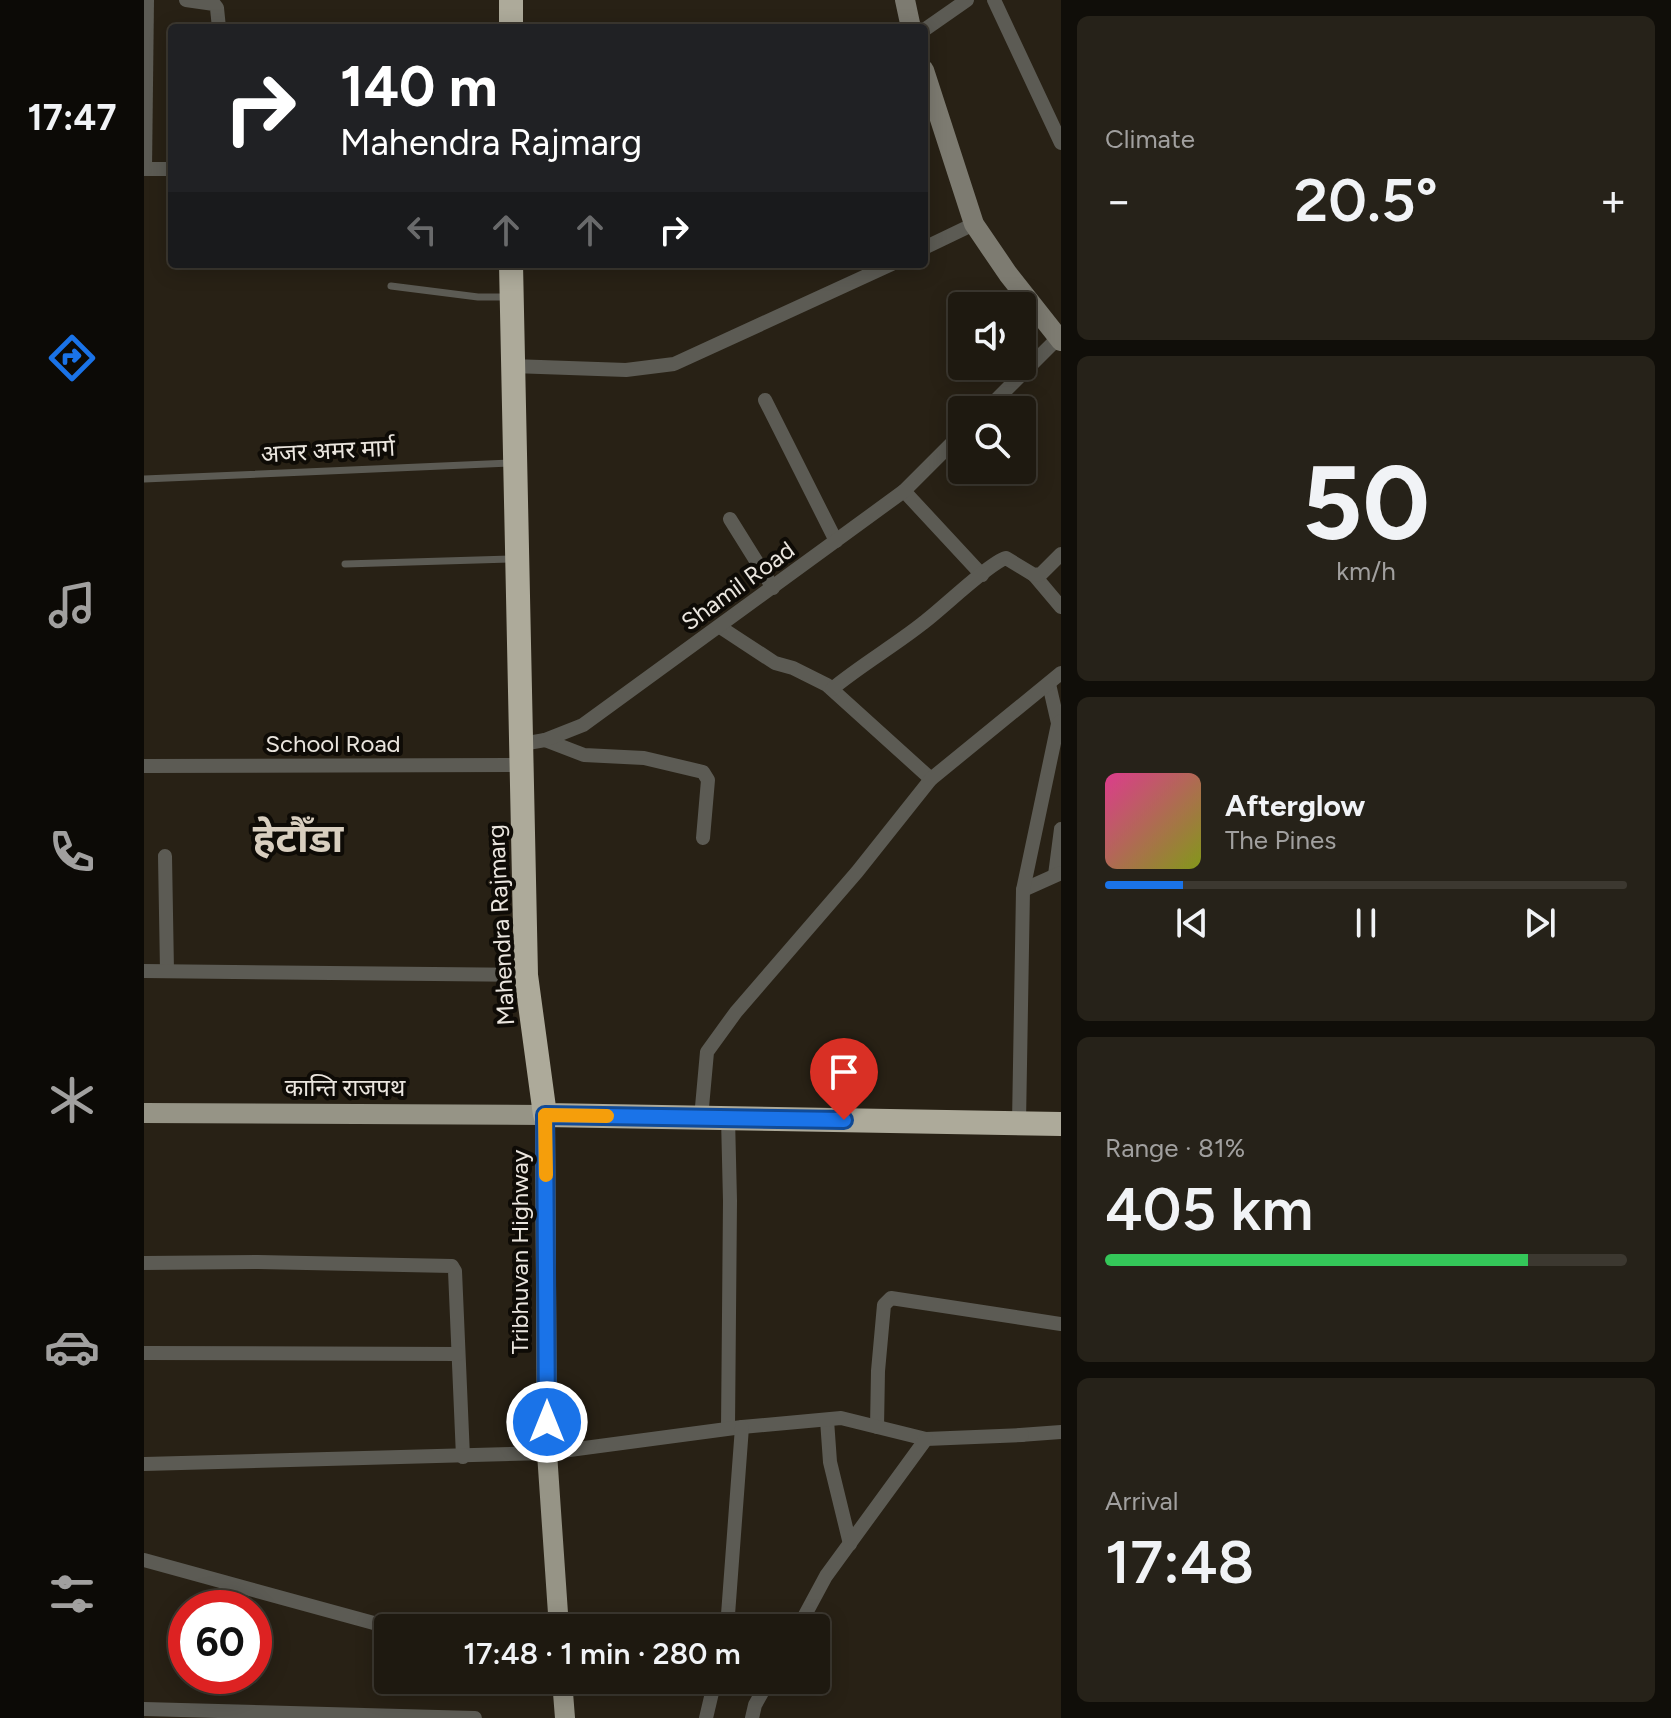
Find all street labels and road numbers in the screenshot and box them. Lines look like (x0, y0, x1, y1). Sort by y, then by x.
street label: अजर अमर मार्ग (260, 432, 397, 468)
street label: Shamil Road (675, 535, 800, 636)
street label: School Road (265, 729, 401, 758)
street label: Mahendra Rajmarg (481, 824, 520, 1026)
street label: कान्ति राजपथ (285, 1073, 406, 1102)
street label: Tribhuvan Highway (505, 1149, 534, 1354)

